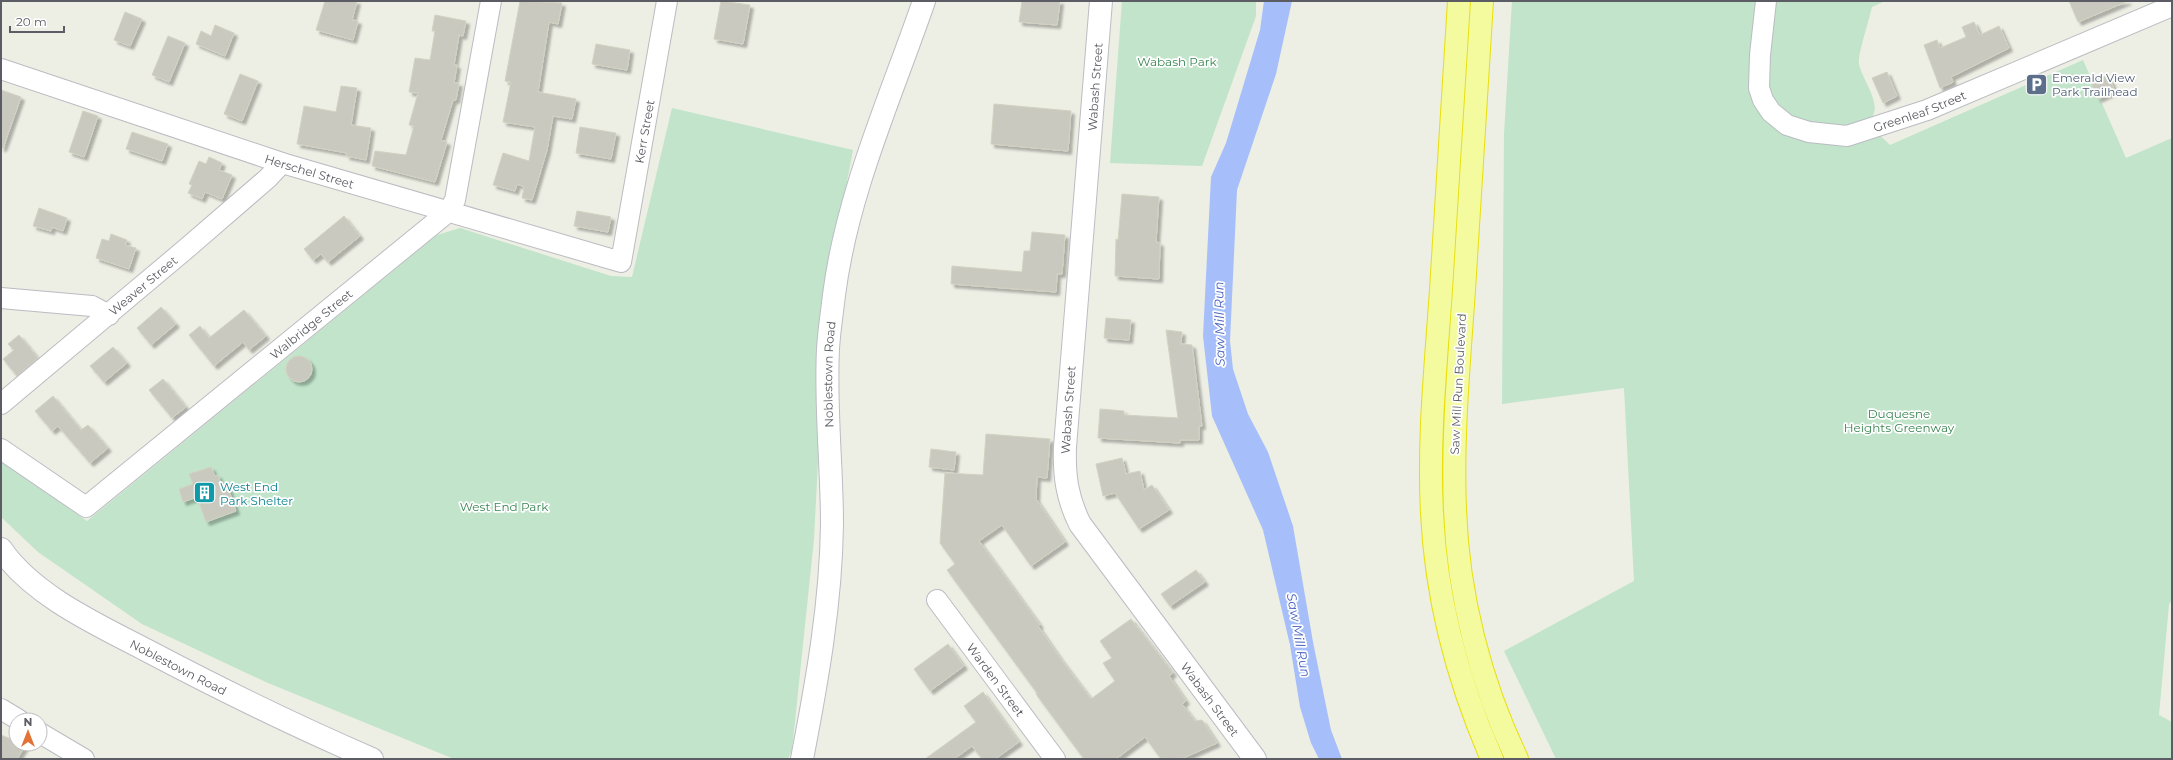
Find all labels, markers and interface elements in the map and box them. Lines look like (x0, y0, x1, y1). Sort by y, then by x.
scale bar (10, 8, 64, 34)
text: 20 m (16, 14, 47, 29)
street label: Wabash Street (1084, 42, 1106, 132)
park label: Wabash Park (1137, 54, 1218, 69)
place label: Emerald View Park Trailhead (2052, 70, 2138, 99)
parking icon: Emerald View Park Trailhead (2023, 71, 2049, 97)
street label: Greenleaf Street (1871, 87, 1968, 135)
street label: Kerr Street (631, 98, 657, 165)
street label: Herschel Street (263, 150, 356, 191)
street label: Weaver Street (106, 252, 180, 318)
water label: Saw Mill Run (1210, 281, 1228, 367)
street label: Walbridge Street (267, 286, 355, 362)
street label: Saw Mill Run Boulevard (1447, 313, 1469, 455)
street label: Noblestown Road (820, 320, 838, 428)
street label: Wabash Street (1057, 365, 1079, 455)
park label: Duquesne Heights Greenway (1844, 406, 1955, 435)
place label: West End Park Shelter (220, 479, 293, 508)
building icon: West End Park Shelter (192, 480, 218, 506)
park label: West End Park (460, 499, 549, 514)
water label: Saw Mill Run (1284, 592, 1314, 678)
street label: Noblestown Road (128, 636, 229, 698)
street label: Warden Street (964, 640, 1028, 719)
street label: Wabash Street (1178, 659, 1243, 739)
north arrow (8, 712, 48, 752)
text: N (24, 715, 32, 729)

